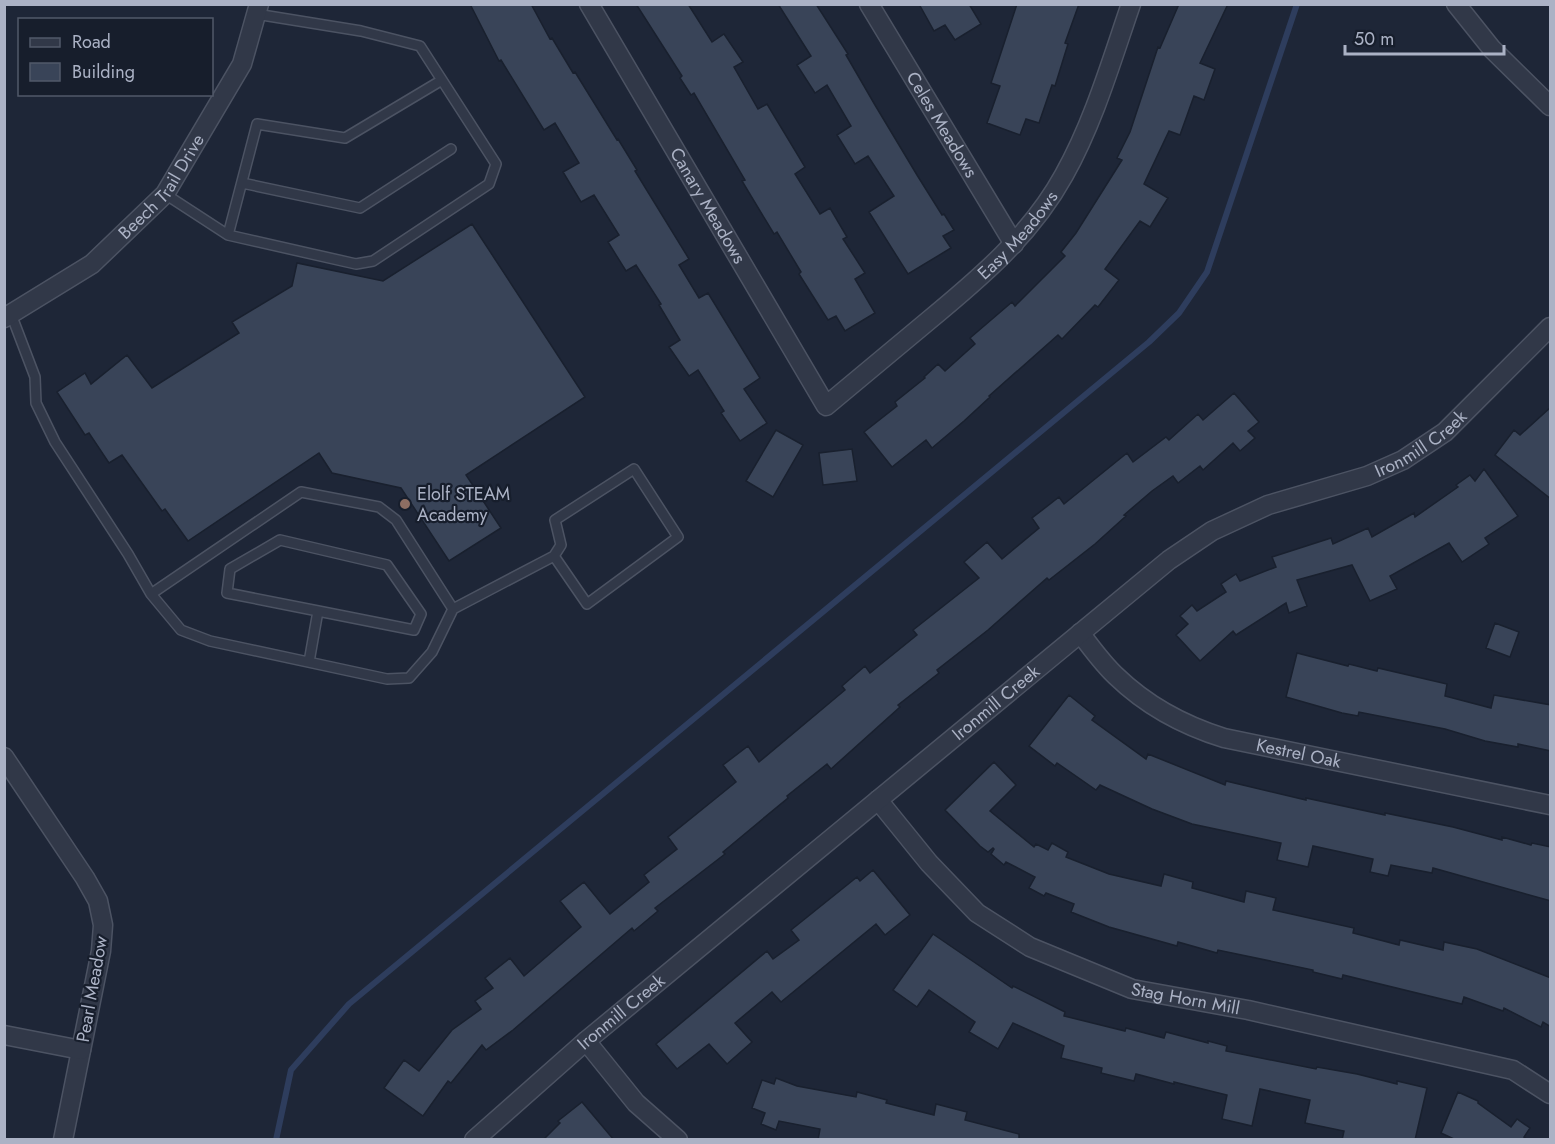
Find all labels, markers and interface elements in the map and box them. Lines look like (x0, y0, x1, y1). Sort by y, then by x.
legend (18, 18, 213, 96)
scale bar (1345, 18, 1504, 56)
text: 50 m (1354, 26, 1394, 52)
text: Road (72, 29, 111, 55)
text: Building (72, 59, 135, 85)
street label: Celes Meadows (900, 67, 984, 183)
street label: Beech Trail Drive (112, 129, 211, 245)
street label: Canary Meadows (663, 143, 752, 269)
street label: Easy Meadows (972, 186, 1064, 286)
street label: Ironmill Creek (1370, 404, 1473, 484)
place label: Elolf STEAM Academy (417, 481, 510, 528)
marker: Elolf STEAM Academy (398, 497, 412, 511)
street label: Ironmill Creek (947, 659, 1046, 747)
street label: Kestrel Oak (1254, 732, 1343, 775)
street label: Pearl Meadow (70, 933, 114, 1044)
street label: Ironmill Creek (571, 968, 671, 1056)
street label: Stag Horn Mill (1129, 976, 1242, 1021)

